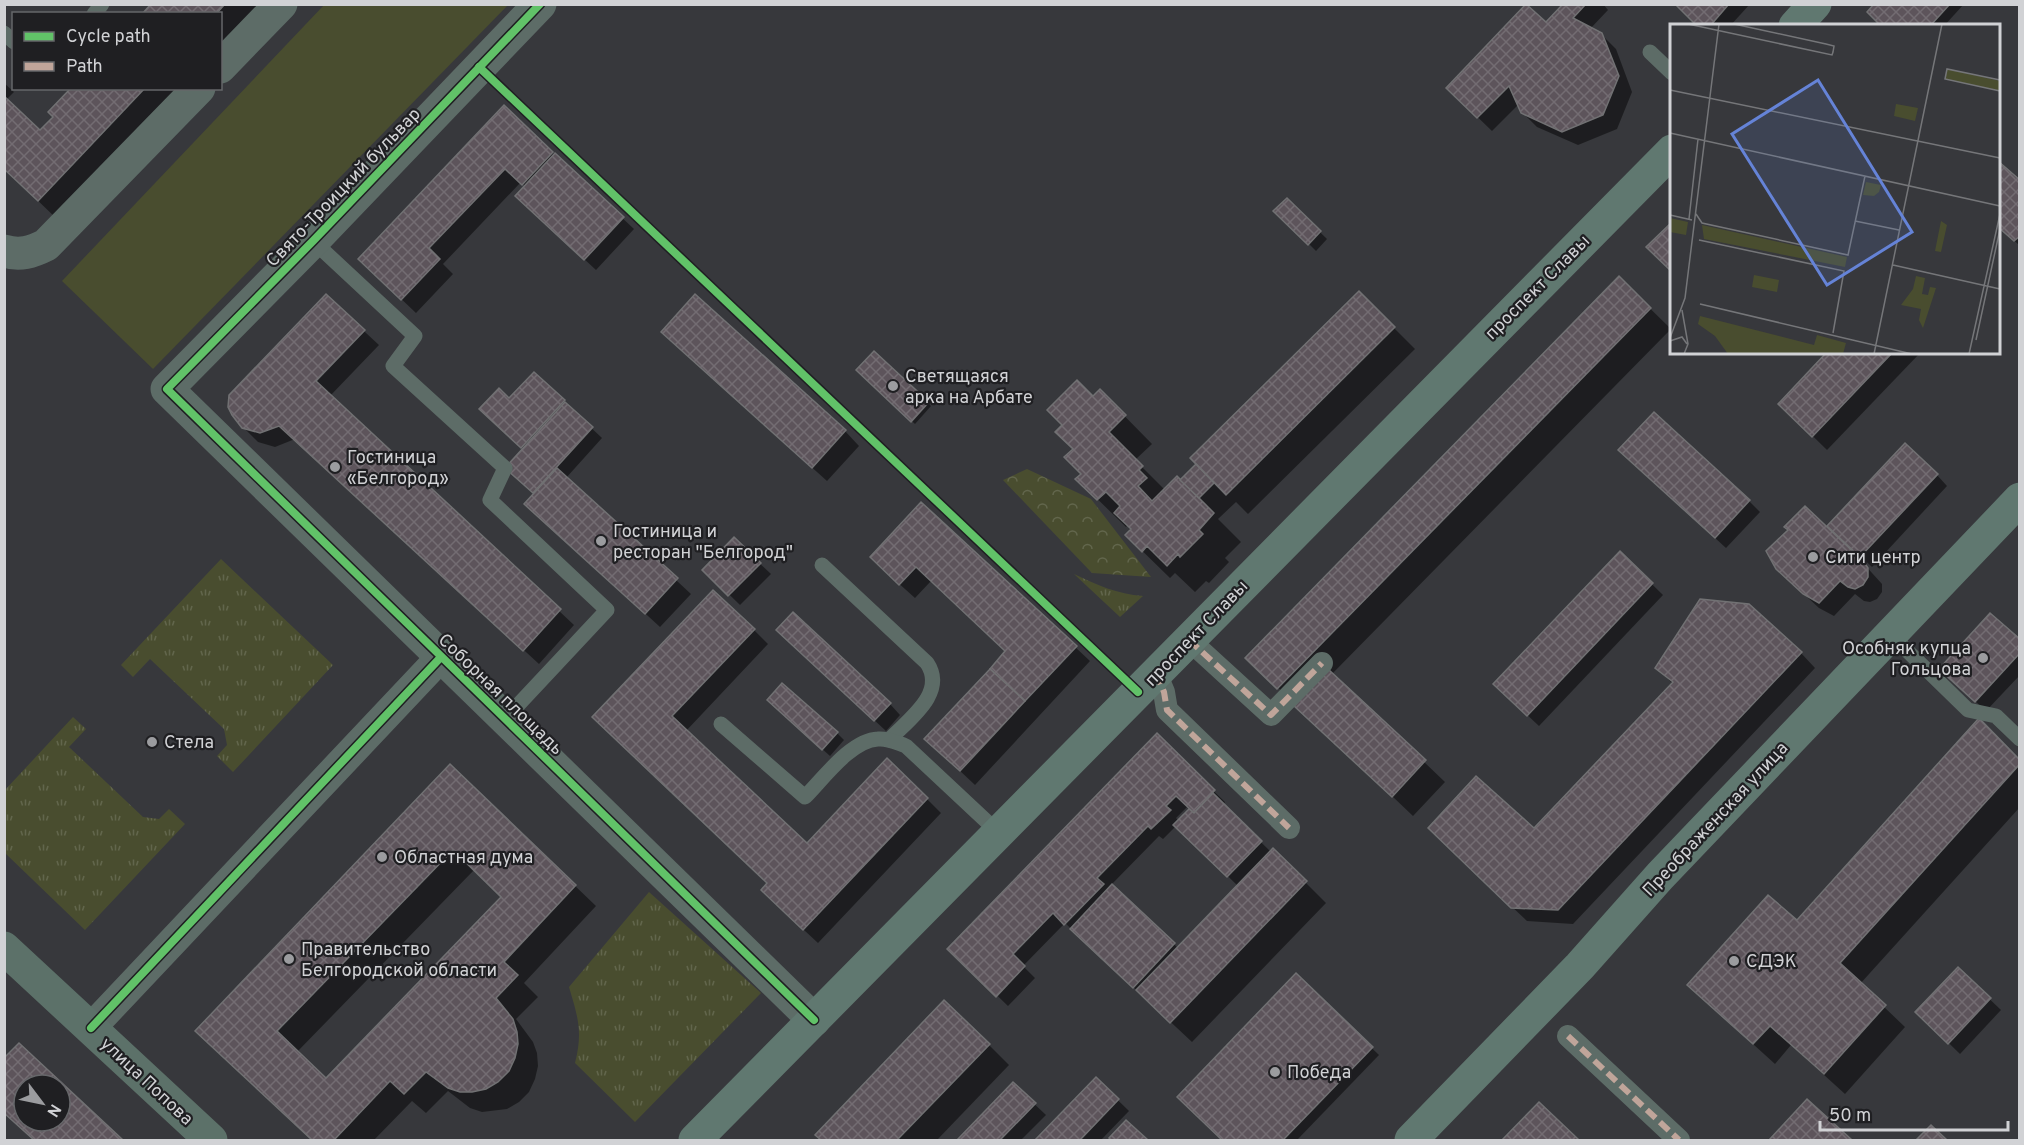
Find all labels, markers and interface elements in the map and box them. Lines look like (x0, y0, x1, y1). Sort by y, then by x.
legend (12, 12, 222, 90)
inset map (1670, 24, 2000, 354)
text: Cycle path (66, 26, 151, 49)
text: Path (66, 56, 103, 79)
street label: Свято-Троицкий бульвар (262, 103, 426, 273)
street label: проспект Славы (1481, 231, 1595, 345)
place label: Светящаяся арка на Арбате (905, 366, 1033, 410)
marker: Светящаяся арка на Арбате (886, 379, 900, 393)
place label: Гостиница «Белгород» (347, 447, 449, 491)
marker: Гостиница «Белгород» (328, 460, 342, 474)
place label: Гостиница и ресторан "Белгород" (613, 521, 793, 565)
marker: Гостиница и ресторан "Белгород" (594, 534, 608, 548)
place label: Сити центр (1825, 547, 1921, 570)
marker: Сити центр (1806, 550, 1820, 564)
street label: проспект Славы (1140, 576, 1254, 692)
street label: Соборная площадь (432, 629, 567, 761)
place label: Особняк купца Гольцова (1842, 638, 1971, 682)
marker: Особняк купца Гольцова (1976, 651, 1990, 665)
place label: Стела (164, 732, 214, 755)
marker: Стела (145, 735, 159, 749)
street label: Преображенская улица (1638, 738, 1794, 902)
place label: Областная дума (394, 847, 533, 870)
marker: Областная дума (375, 850, 389, 864)
place label: Правительство Белгородской области (301, 939, 497, 983)
place label: СДЭК (1746, 951, 1797, 974)
marker: Правительство Белгородской области (282, 952, 296, 966)
marker: СДЭК (1727, 954, 1741, 968)
street label: улица Попова (95, 1033, 197, 1131)
place label: Победа (1287, 1062, 1351, 1085)
marker: Победа (1268, 1065, 1282, 1079)
north arrow (12, 1073, 72, 1133)
scale bar (1820, 1094, 2008, 1132)
text: N (41, 1100, 65, 1120)
text: 50 m (1829, 1105, 1871, 1128)

